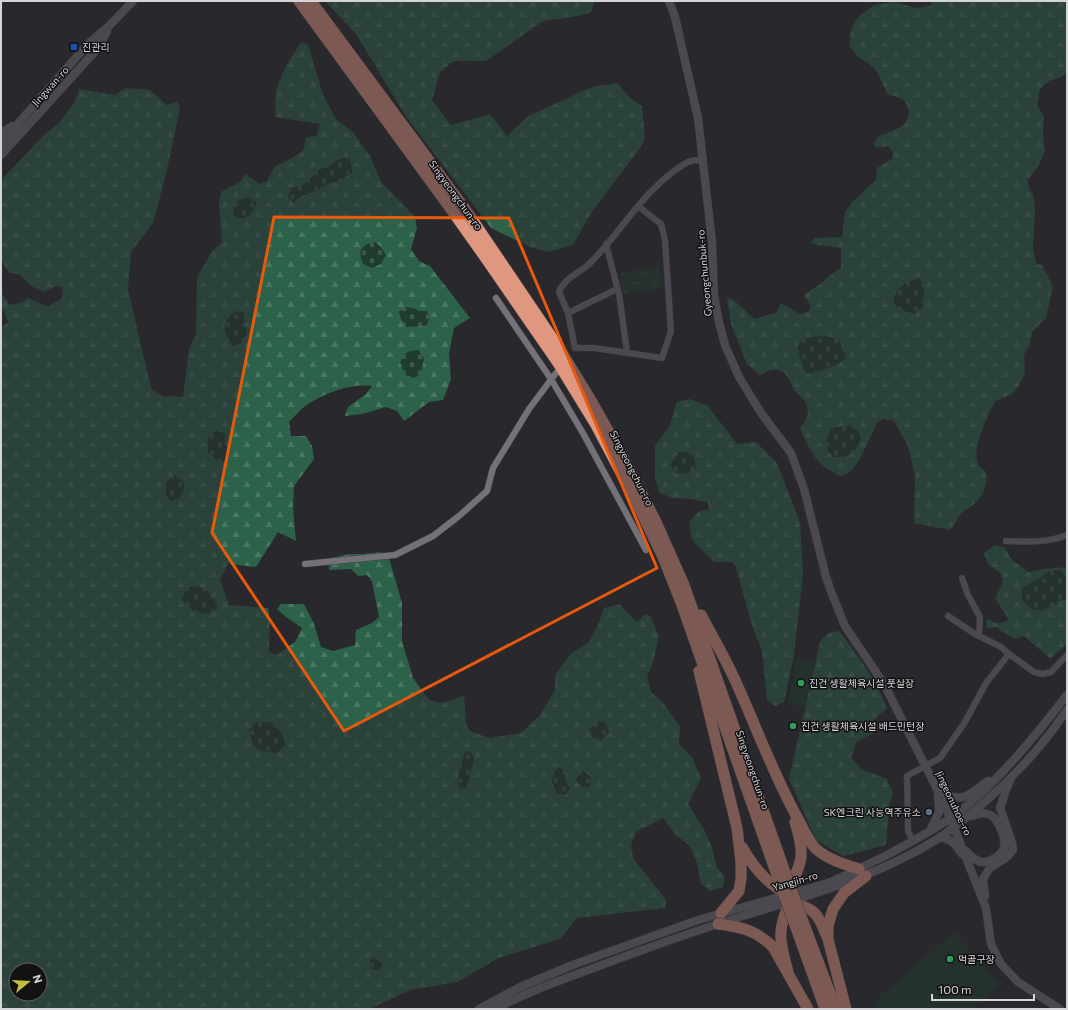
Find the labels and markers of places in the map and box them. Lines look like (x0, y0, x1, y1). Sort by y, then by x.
place label: 진관리 (82, 41, 110, 53)
marker: 진관리 (69, 42, 79, 52)
place label: 진건 생활체육시설 풋살장 (809, 677, 914, 689)
marker: 진건 생활체육시설 풋살장 (796, 678, 806, 688)
place label: 진건 생활체육시설 배드민턴장 (801, 720, 924, 732)
marker: 진건 생활체육시설 배드민턴장 (788, 721, 798, 731)
place label: SK엔크린 사능역주유소 (824, 806, 921, 818)
marker: SK엔크린 사능역주유소 (924, 807, 934, 817)
place label: 먹골구장 (958, 953, 995, 965)
marker: 먹골구장 (945, 954, 955, 964)

